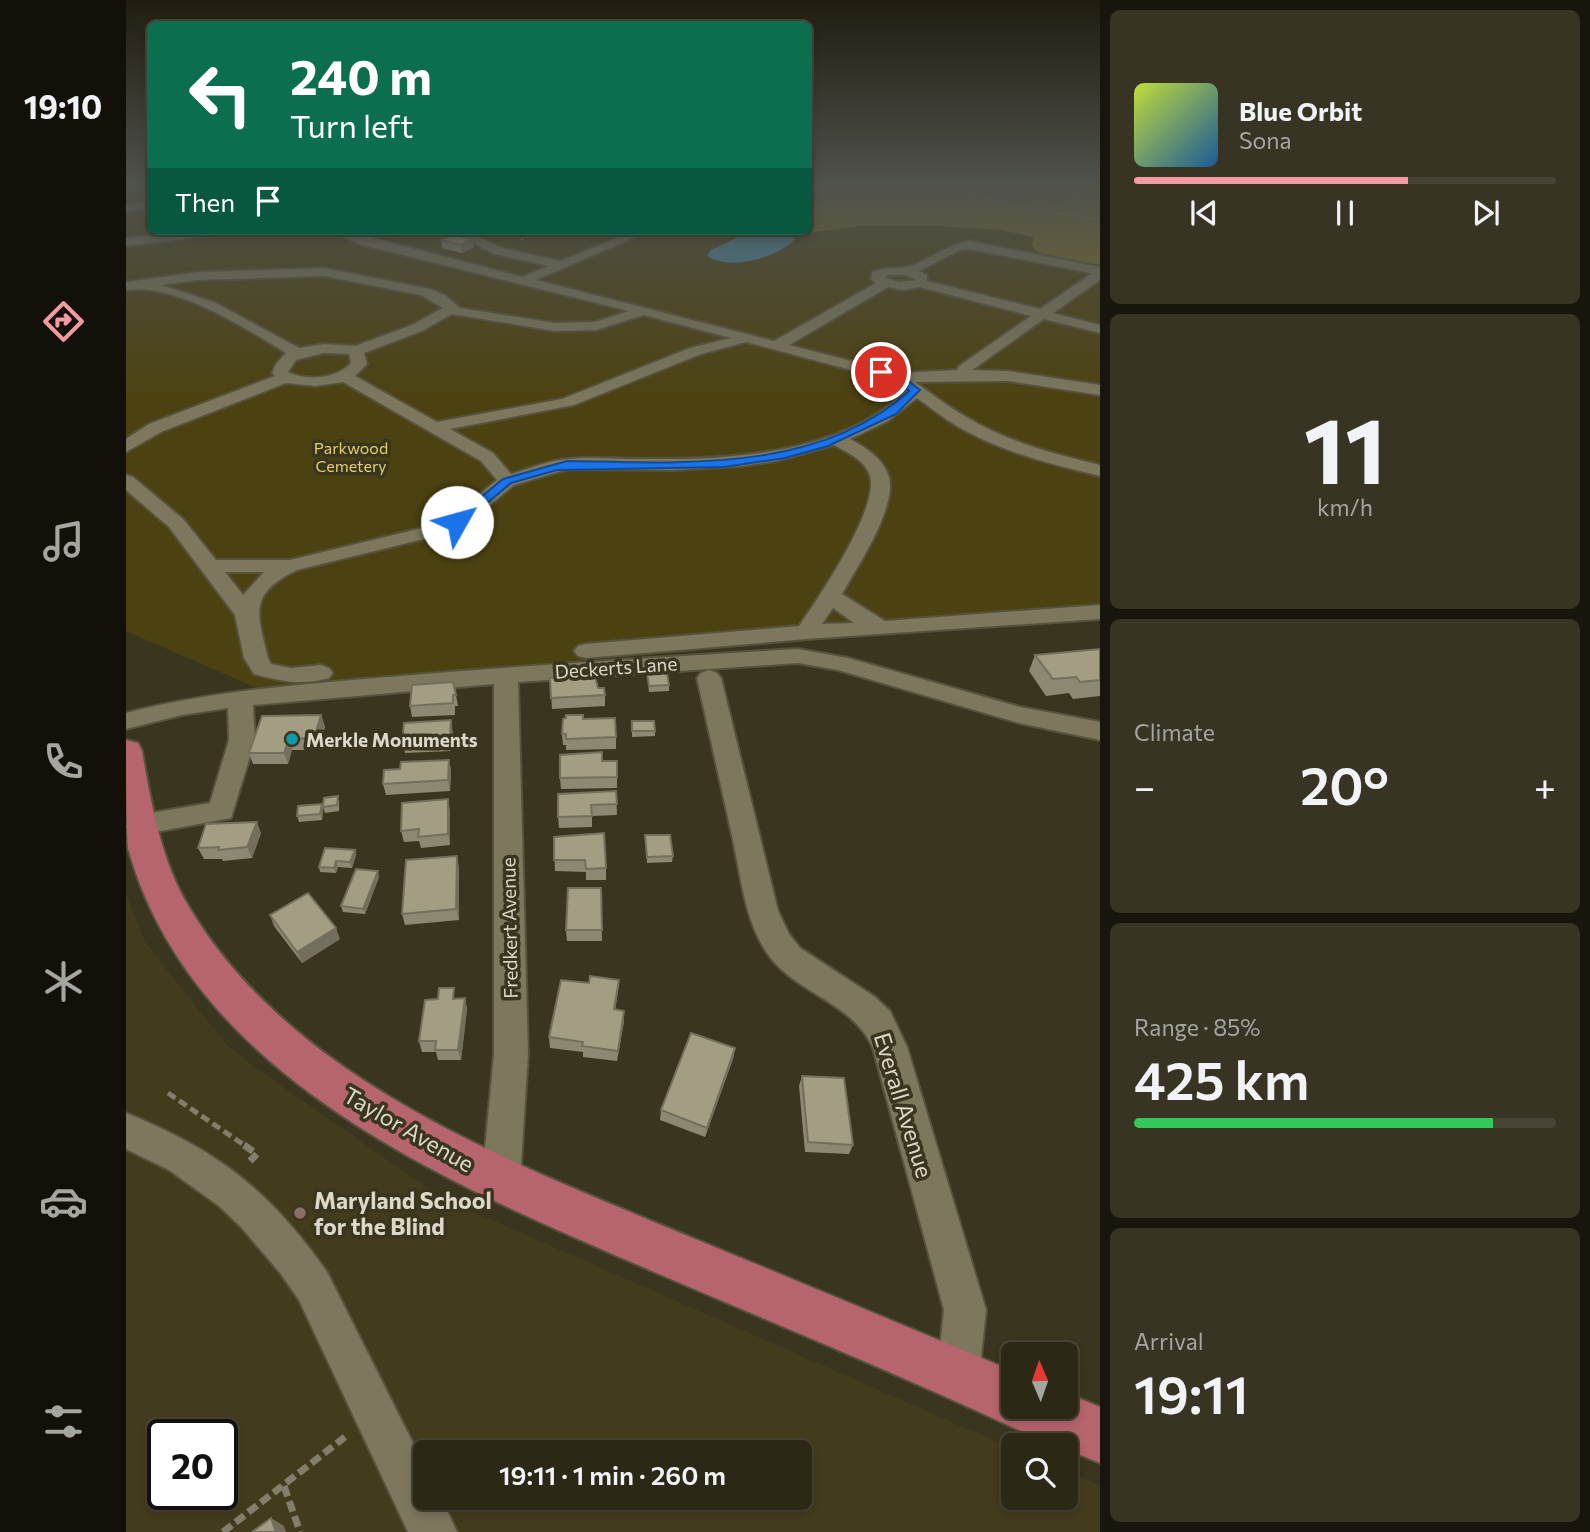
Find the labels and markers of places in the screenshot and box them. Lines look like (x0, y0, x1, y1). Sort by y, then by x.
pin (851, 342, 911, 402)
place label: Merkle Monuments (306, 728, 478, 751)
marker: Merkle Monuments (284, 731, 300, 747)
place label: Maryland School for the Blind (314, 1186, 492, 1240)
marker: Maryland School for the Blind (292, 1205, 308, 1221)

